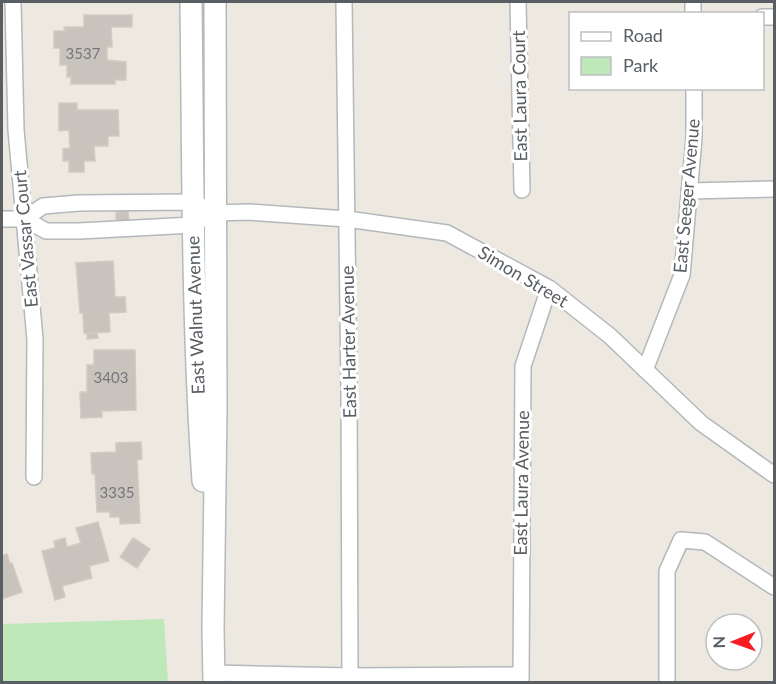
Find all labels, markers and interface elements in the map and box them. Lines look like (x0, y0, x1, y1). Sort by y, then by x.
legend (569, 12, 764, 90)
text: Road (623, 24, 663, 46)
street label: East Laura Court (507, 30, 531, 162)
house number: 3537 (66, 44, 101, 62)
text: Park (623, 54, 659, 76)
street label: East Seeger Avenue (668, 118, 704, 274)
street label: East Vassar Court (8, 169, 42, 309)
street label: East Walnut Avenue (181, 235, 209, 395)
street label: Simon Street (475, 241, 573, 312)
street label: East Harter Avenue (336, 265, 360, 419)
house number: 3403 (94, 368, 128, 386)
street label: East Laura Avenue (509, 410, 533, 556)
house number: 3335 (100, 483, 134, 501)
north arrow (704, 612, 764, 672)
text: N (709, 636, 728, 649)

